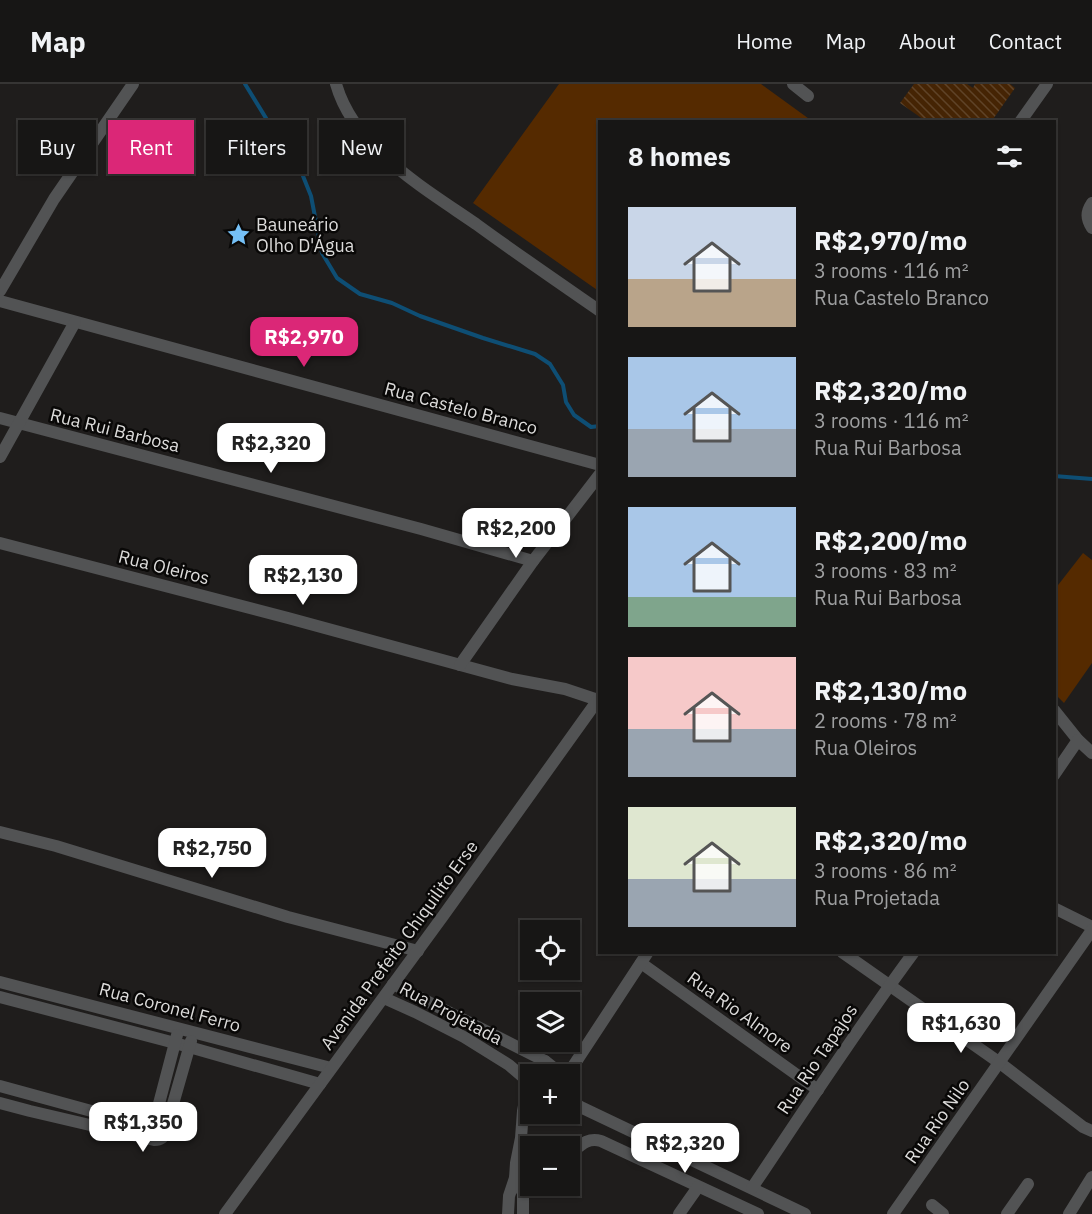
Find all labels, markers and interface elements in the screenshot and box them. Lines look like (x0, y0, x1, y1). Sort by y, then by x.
text: Map (30, 23, 86, 60)
text: Home (736, 27, 793, 55)
text: Map (826, 27, 866, 55)
text: About (899, 27, 956, 55)
text: Contact (989, 27, 1062, 55)
chip: Buy (18, 120, 96, 174)
chip: Rent (108, 120, 194, 174)
chip: Filters (206, 120, 307, 174)
chip: New (319, 120, 404, 174)
text: 8 homes (628, 139, 731, 173)
icon: filters (993, 140, 1026, 173)
place label: Bauneário Olho D'Água (256, 213, 355, 257)
place icon: Bauneário Olho D'Água (225, 221, 251, 247)
text: R$2,970/mo (814, 223, 967, 257)
icon: home (676, 231, 748, 303)
text: 3 rooms · 116 m² (814, 257, 969, 284)
text: Rua Castelo Branco (814, 284, 989, 311)
pin: R$2,970 (249, 317, 359, 368)
text: R$2,970 (264, 323, 344, 350)
text: R$2,320/mo (814, 373, 967, 407)
street label: Rua Castelo Branco (382, 377, 540, 439)
icon: home (676, 381, 748, 453)
street label: Rua Rui Barbosa (48, 403, 183, 457)
text: 3 rooms · 116 m² (814, 407, 969, 434)
pin: R$2,320 (216, 423, 326, 474)
text: R$2,320 (231, 429, 311, 456)
text: Rua Rui Barbosa (814, 434, 962, 461)
pin: R$2,200 (461, 508, 571, 559)
text: R$2,200 (476, 514, 556, 541)
text: R$2,200/mo (814, 523, 967, 557)
icon: home (676, 531, 748, 603)
street label: Rua Oleiros (116, 545, 212, 589)
pin: R$2,130 (248, 555, 358, 606)
text: 3 rooms · 83 m² (814, 557, 957, 584)
text: R$2,130 (263, 561, 343, 588)
text: Rua Rui Barbosa (814, 584, 962, 611)
text: R$2,130/mo (814, 673, 967, 707)
icon: home (676, 681, 748, 753)
text: 2 rooms · 78 m² (814, 707, 957, 734)
text: Rua Oleiros (814, 734, 917, 761)
text: R$2,320/mo (814, 823, 967, 857)
pin: R$2,750 (157, 828, 267, 879)
icon: home (676, 831, 748, 903)
text: R$2,750 (172, 834, 252, 861)
street label: Avenida Prefeito Chiquilito Erse (315, 836, 483, 1054)
text: 3 rooms · 86 m² (814, 857, 957, 884)
text: Rua Projetada (814, 884, 940, 911)
map controls (520, 920, 580, 1196)
button: locate (520, 920, 580, 980)
street label: Rua Rio Almore (683, 966, 797, 1058)
street label: Rua Projetada (396, 976, 507, 1050)
street label: Rua Coronel Ferro (97, 977, 243, 1037)
button: layers (520, 992, 580, 1052)
street label: Rua Rio Tapajos (772, 1000, 862, 1118)
pin: R$1,630 (906, 1003, 1016, 1054)
text: R$1,630 (921, 1009, 1001, 1036)
button: + (520, 1064, 580, 1124)
street label: Rua Rio Nilo (899, 1074, 975, 1168)
pin: R$1,350 (88, 1102, 198, 1153)
text: R$1,350 (103, 1108, 183, 1135)
pin: R$2,320 (630, 1123, 740, 1174)
text: R$2,320 (645, 1129, 725, 1156)
button: − (520, 1136, 580, 1196)

